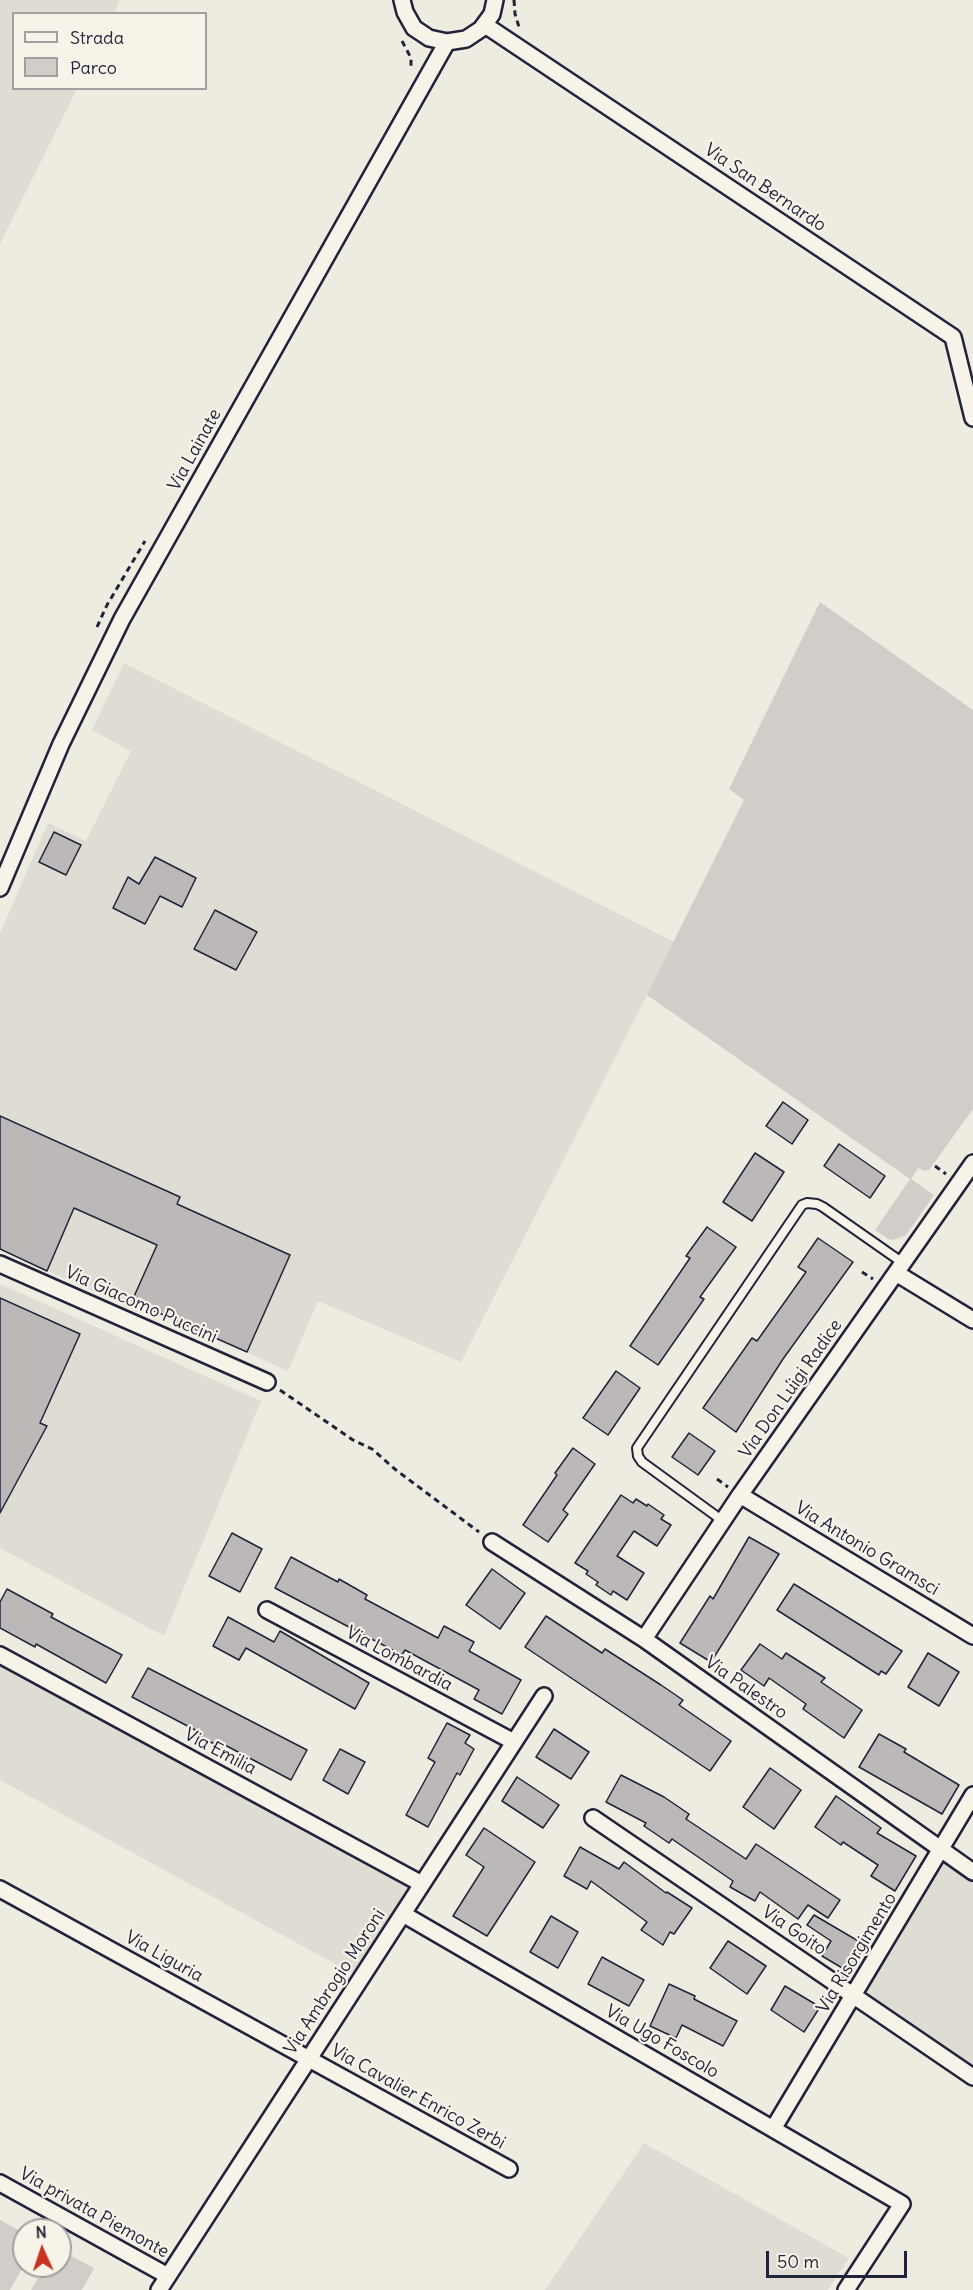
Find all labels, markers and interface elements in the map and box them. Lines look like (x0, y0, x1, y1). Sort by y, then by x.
legend (12, 12, 207, 90)
text: Strada (70, 26, 124, 49)
text: Parco (70, 56, 117, 79)
street label: Via San Bernardo (700, 139, 830, 237)
street label: Via Lainate (164, 405, 226, 495)
street label: Via Giacomo Puccini (62, 1262, 220, 1348)
street label: Via Don Luigi Radice (735, 1315, 847, 1463)
street label: Via Antonio Gramsci (791, 1497, 943, 1601)
street label: Via Lombardia (342, 1622, 456, 1696)
street label: Via Palestro (701, 1652, 791, 1724)
street label: Via Emilia (180, 1724, 260, 1780)
street label: Via Risorgimento (813, 1889, 901, 2017)
street label: Via Goito (758, 1902, 830, 1960)
street label: Via Ambrogio Moroni (280, 1905, 390, 2059)
street label: Via Liguria (121, 1927, 207, 1987)
street label: Via Ugo Foscolo (601, 2001, 723, 2083)
street label: Via Cavalier Enrico Zerbi (327, 2040, 509, 2154)
street label: Via privata Piemonte (16, 2163, 172, 2263)
north arrow (12, 2218, 72, 2278)
text: N (35, 2222, 47, 2242)
scale bar (769, 2239, 910, 2277)
text: 50 m (777, 2250, 819, 2273)

